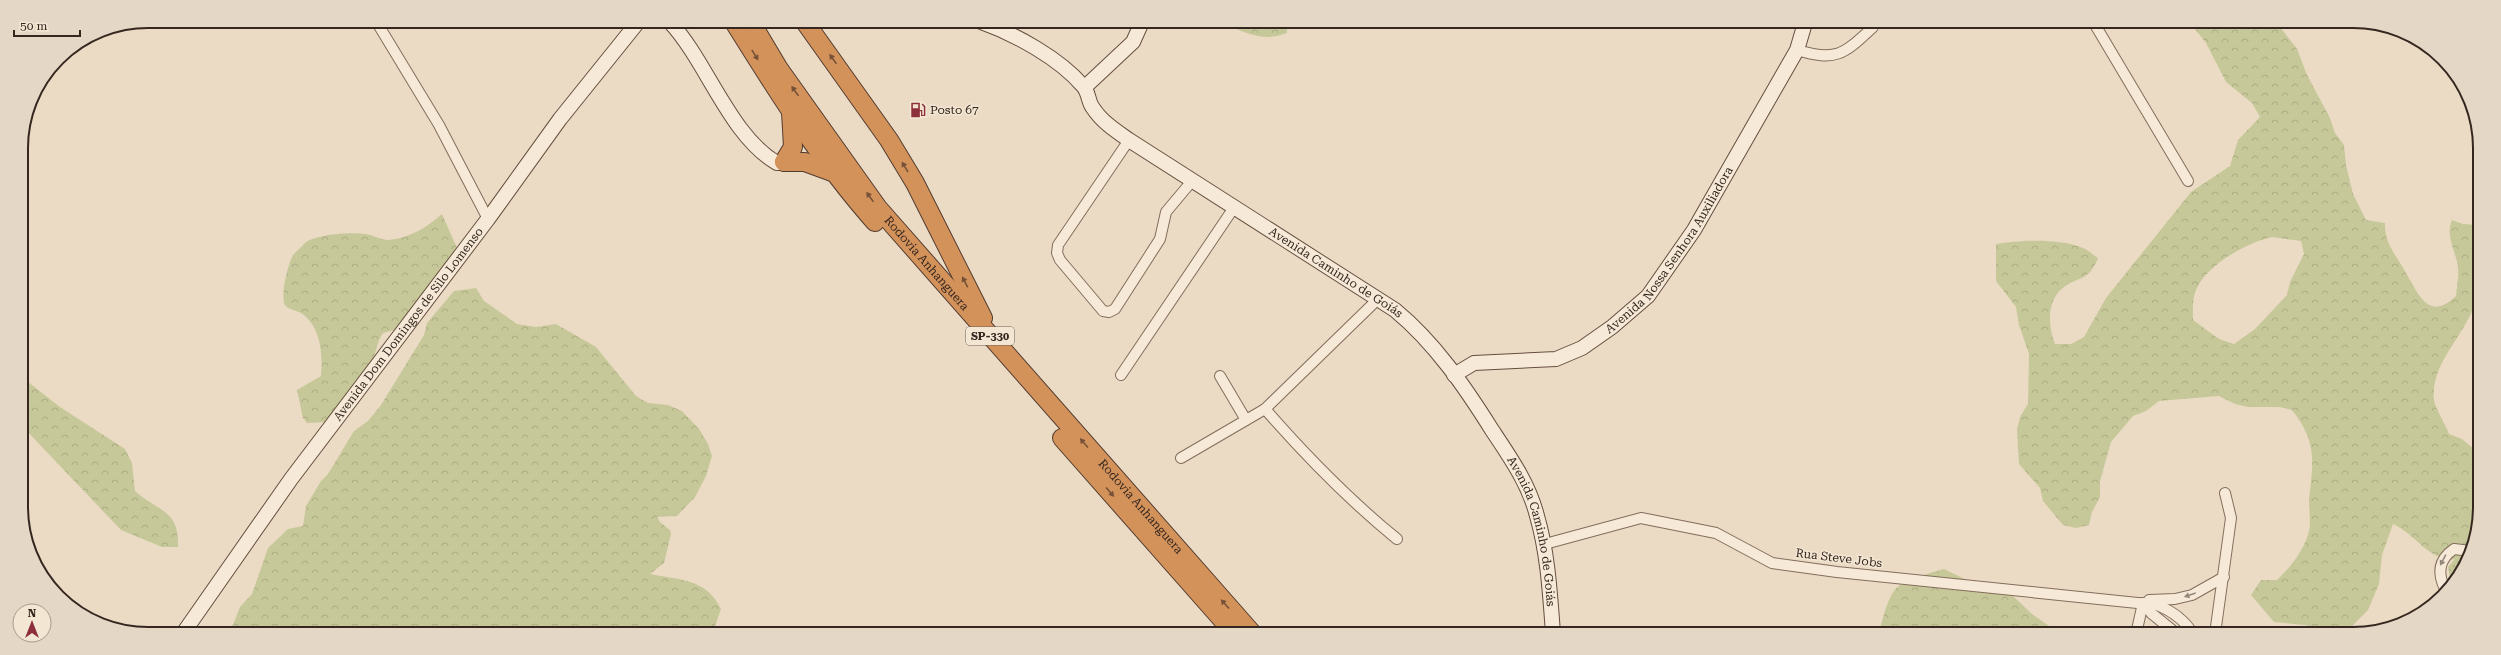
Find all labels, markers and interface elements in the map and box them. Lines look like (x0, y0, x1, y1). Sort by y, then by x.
scale bar (14, 12, 80, 38)
text: 50 m (20, 19, 47, 33)
one-way arrow (751, 49, 758, 61)
one-way arrow (829, 54, 837, 64)
one-way arrow (791, 86, 799, 97)
fuel station icon: Posto 67 (909, 101, 927, 119)
place label: Posto 67 (930, 103, 979, 117)
one-way arrow (902, 161, 909, 173)
street label: Avenida Nossa Senhora Auxiliadora (1603, 164, 1736, 336)
one-way arrow (866, 192, 874, 203)
street label: Rodovia Anhanguera (881, 213, 972, 314)
street label: Avenida Caminho de Goiás (1266, 224, 1406, 321)
street label: Avenida Dom Domingos de Silo Lomenso (331, 225, 486, 424)
one-way arrow (962, 276, 968, 288)
road number: SP-330 (966, 327, 1014, 345)
one-way arrow (1079, 438, 1088, 449)
street label: Avenida Caminho de Goiás (1504, 454, 1558, 607)
street label: Rodovia Anhanguera (1095, 456, 1186, 557)
one-way arrow (1105, 487, 1114, 497)
street label: Rua Steve Jobs (1795, 546, 1883, 570)
one-way arrow (2440, 554, 2446, 566)
one-way arrow (2183, 592, 2195, 598)
one-way arrow (1221, 599, 1230, 609)
north arrow (12, 603, 52, 643)
text: N (28, 607, 37, 620)

